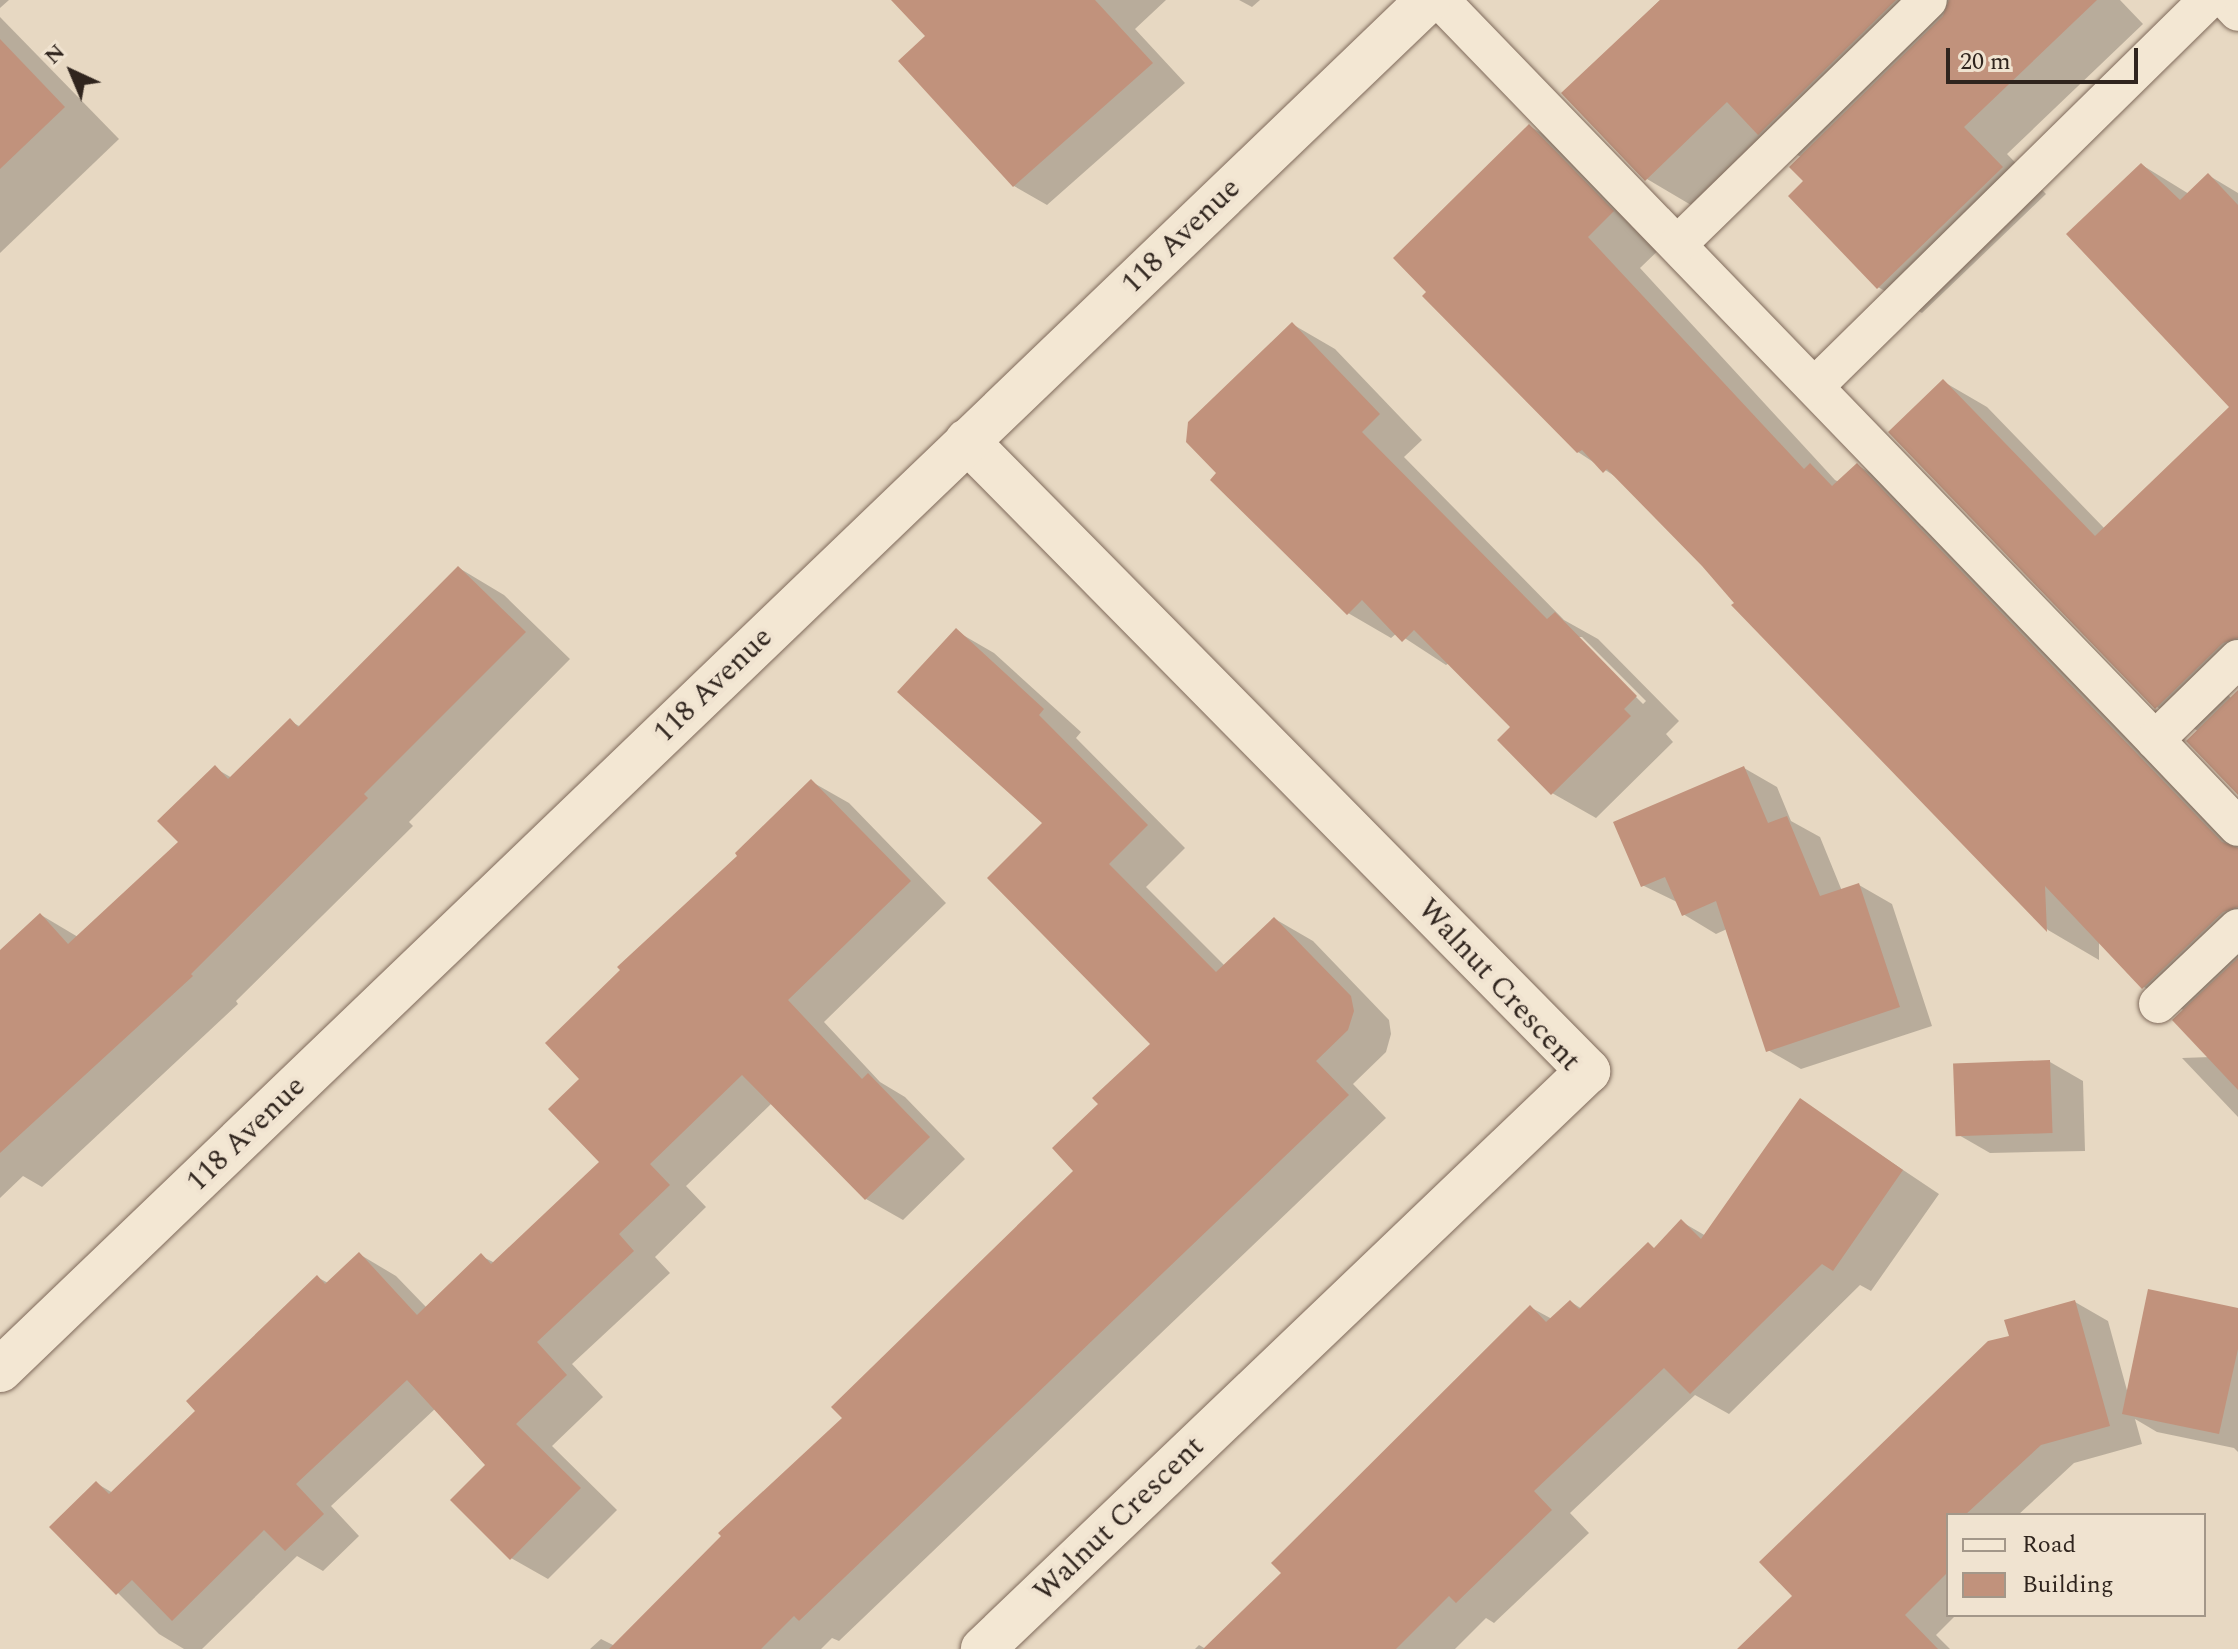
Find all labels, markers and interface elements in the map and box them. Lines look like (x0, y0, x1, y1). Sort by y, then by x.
north arrow (32, 32, 112, 112)
scale bar (1950, 32, 2142, 82)
text: N (37, 36, 73, 72)
text: 20 m (1960, 44, 2011, 80)
street label: 118 Avenue (1114, 170, 1248, 302)
street label: 118 Avenue (646, 619, 780, 751)
street label: Walnut Crescent (1410, 891, 1588, 1079)
street label: 118 Avenue (179, 1068, 313, 1200)
street label: Walnut Crescent (1026, 1429, 1212, 1609)
legend (1946, 1513, 2206, 1617)
text: Road (2022, 1527, 2076, 1563)
text: Building (2022, 1567, 2114, 1603)

